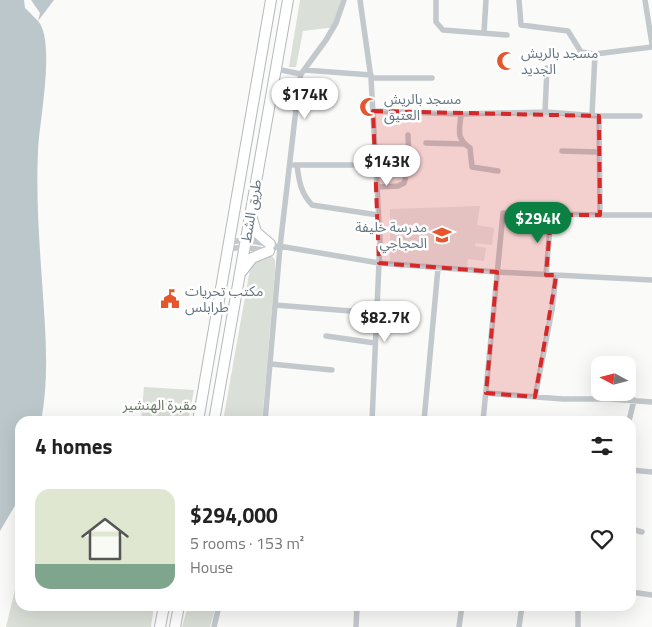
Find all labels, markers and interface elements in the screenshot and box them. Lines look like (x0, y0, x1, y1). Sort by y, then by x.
place label: مسجد بالريش الجديد (521, 42, 598, 79)
mosque icon: مسجد بالريش الجديد (495, 50, 517, 72)
pin: $174K (270, 78, 340, 120)
text: $174K (282, 82, 328, 106)
place label: مسجد بالريش العتيق (384, 88, 461, 125)
mosque icon: مسجد بالريش العتيق (358, 96, 380, 118)
pin: $143K (352, 144, 422, 187)
text: $143K (364, 149, 410, 173)
street label: طريق الشط (235, 178, 266, 244)
pin: $294K (503, 202, 573, 244)
text: $294K (515, 206, 561, 230)
place label: مدرسة خليفة الحجاجي (355, 216, 427, 254)
school or university icon: مدرسة خليفة الحجاجي (431, 224, 453, 246)
place label: مكتب تحريات طرابلس (185, 280, 263, 317)
public building icon: مكتب تحريات طرابلس (159, 288, 181, 310)
pin: $82.7K (344, 300, 426, 343)
text: $82.7K (360, 305, 410, 329)
north arrow (591, 356, 636, 401)
map controls (591, 356, 636, 401)
park label: مقبرة الهنشير (122, 394, 197, 415)
text: 4 homes (35, 430, 112, 462)
icon: filters (588, 432, 616, 460)
text: $294,000 (190, 499, 278, 531)
icon: home (75, 509, 135, 569)
icon: heart (588, 525, 616, 553)
text: 5 rooms · 153 m² (190, 531, 304, 555)
text: House (190, 555, 233, 579)

